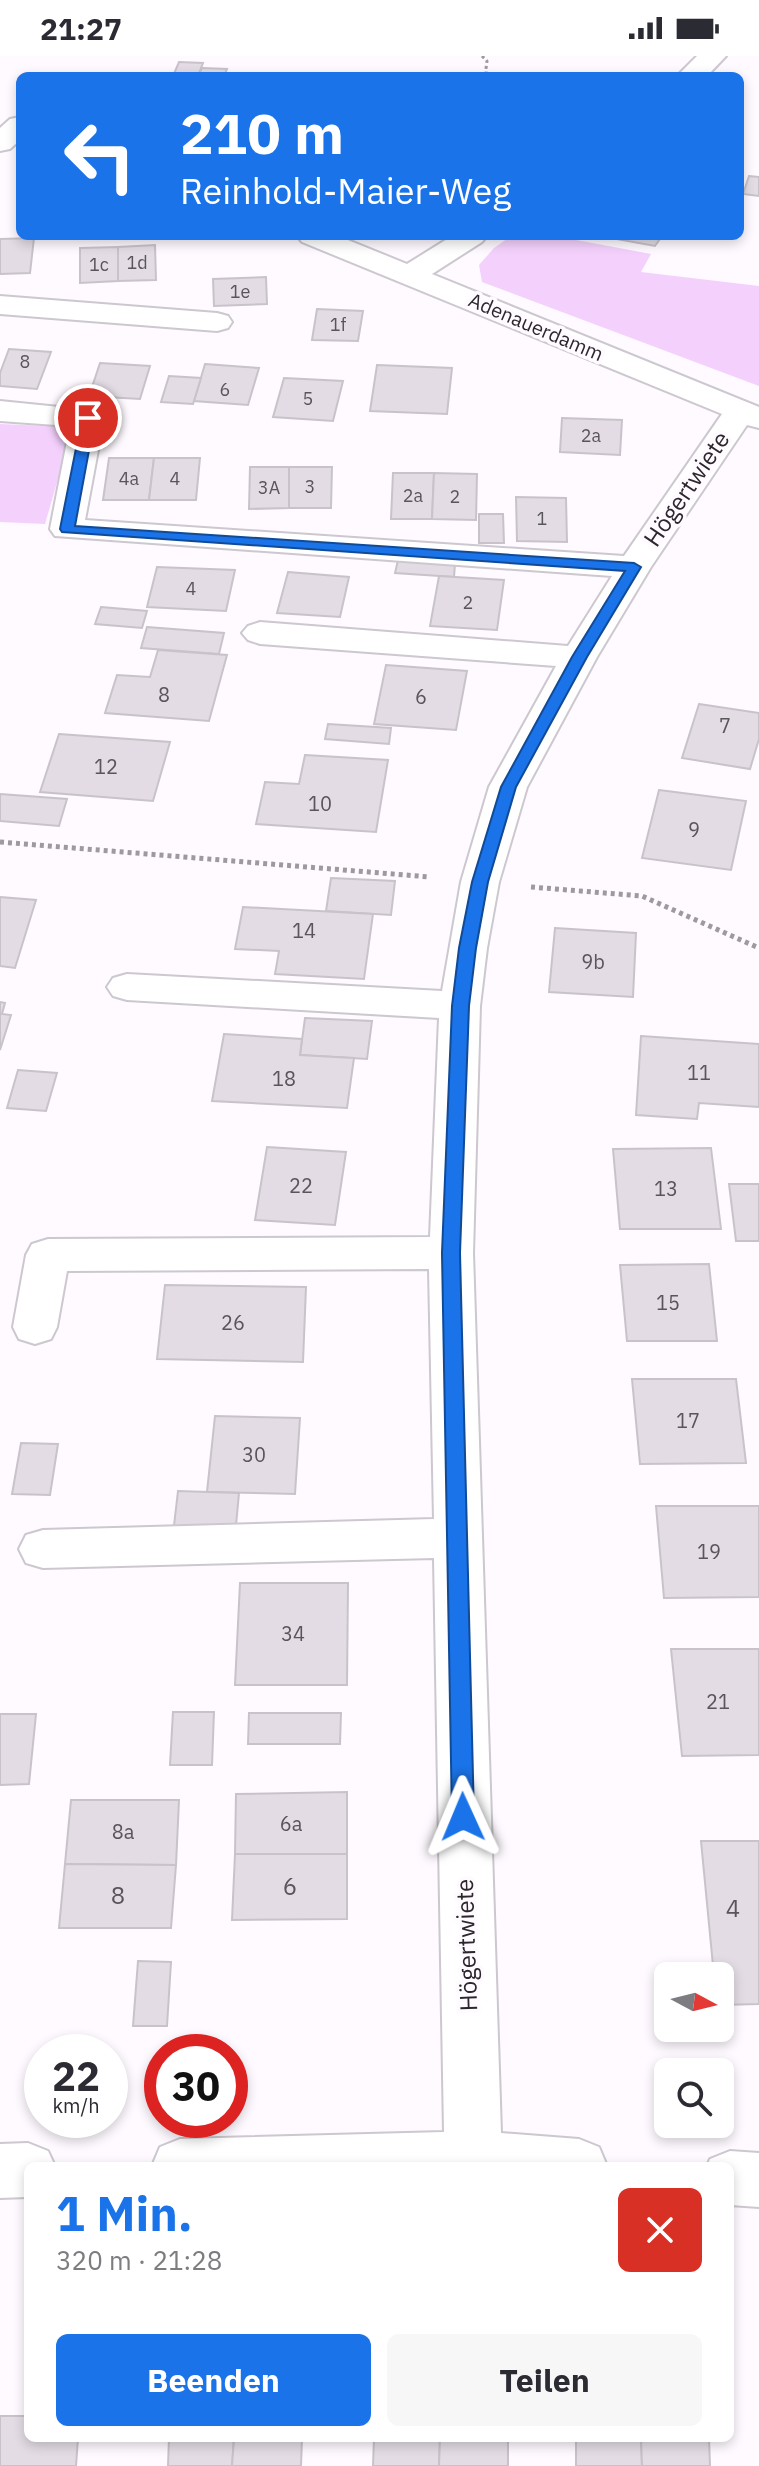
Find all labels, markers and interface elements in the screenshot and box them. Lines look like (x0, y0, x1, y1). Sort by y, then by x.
text: 21:27 (40, 9, 122, 48)
text: 210 m (180, 97, 344, 169)
icon: left (48, 104, 152, 208)
text: Reinhold-Maier-Weg (180, 167, 511, 214)
house number: 1d (126, 251, 148, 274)
house number: 1c (89, 253, 109, 276)
house number: 1e (230, 280, 250, 303)
street label: Adenauerdamm (465, 286, 608, 367)
house number: 1f (330, 313, 346, 336)
house number: 8 (20, 350, 30, 373)
house number: 6 (220, 378, 230, 401)
pin (54, 384, 122, 452)
house number: 5 (303, 387, 313, 410)
icon: arrive (66, 396, 110, 440)
house number: 2a (581, 424, 602, 447)
street label: Högertwiete (636, 425, 736, 552)
house number: 4a (119, 467, 140, 490)
house number: 4 (170, 467, 181, 490)
house number: 3 (305, 475, 315, 498)
house number: 3A (258, 476, 281, 499)
house number: 2a (403, 484, 424, 507)
house number: 2 (450, 485, 460, 508)
house number: 1 (537, 507, 547, 530)
house number: 4 (186, 577, 197, 600)
house number: 2 (463, 591, 473, 614)
house number: 8 (158, 681, 170, 708)
house number: 6 (415, 683, 427, 710)
house number: 7 (719, 712, 731, 739)
house number: 12 (94, 753, 118, 780)
house number: 10 (308, 790, 332, 817)
house number: 9 (688, 816, 700, 843)
house number: 14 (292, 917, 316, 944)
house number: 9b (581, 948, 605, 975)
house number: 11 (687, 1059, 711, 1086)
house number: 18 (272, 1065, 296, 1092)
house number: 22 (289, 1172, 313, 1199)
house number: 13 (654, 1175, 678, 1202)
house number: 15 (656, 1289, 680, 1316)
house number: 26 (221, 1309, 245, 1336)
house number: 17 (676, 1407, 700, 1434)
house number: 30 (242, 1441, 266, 1468)
house number: 19 (697, 1538, 721, 1565)
house number: 34 (281, 1620, 305, 1647)
house number: 21 (706, 1688, 730, 1715)
position arrow (421, 1775, 505, 1859)
house number: 6a (280, 1810, 303, 1837)
house number: 8a (112, 1818, 135, 1845)
house number: 6 (283, 1870, 297, 1902)
street label: Högertwiete (448, 1878, 484, 2012)
house number: 8 (111, 1879, 125, 1911)
house number: 4 (726, 1892, 740, 1924)
north arrow (654, 1962, 734, 2042)
map controls (654, 1962, 734, 2138)
speed limit sign: 30 (144, 2034, 248, 2138)
text: 22 (52, 2050, 100, 2102)
button: search (654, 2058, 734, 2138)
text: km/h (52, 2092, 100, 2119)
text: 1 Min. (56, 2182, 193, 2244)
button: close (618, 2188, 702, 2272)
text: 320 m · 21:28 (56, 2243, 222, 2277)
button: Beenden (56, 2334, 371, 2426)
button: Teilen (387, 2334, 702, 2426)

